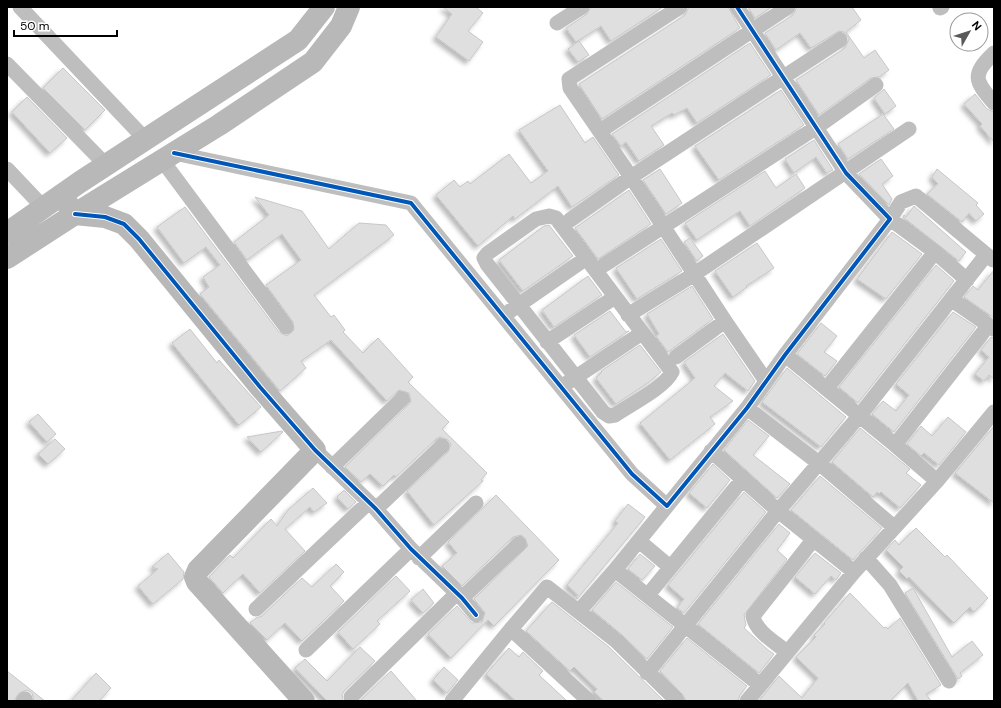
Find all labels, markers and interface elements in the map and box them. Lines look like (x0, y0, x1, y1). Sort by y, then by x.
scale bar (14, 12, 117, 38)
north arrow (949, 12, 989, 52)
text: 50 m (20, 18, 49, 34)
text: N (969, 18, 985, 33)

